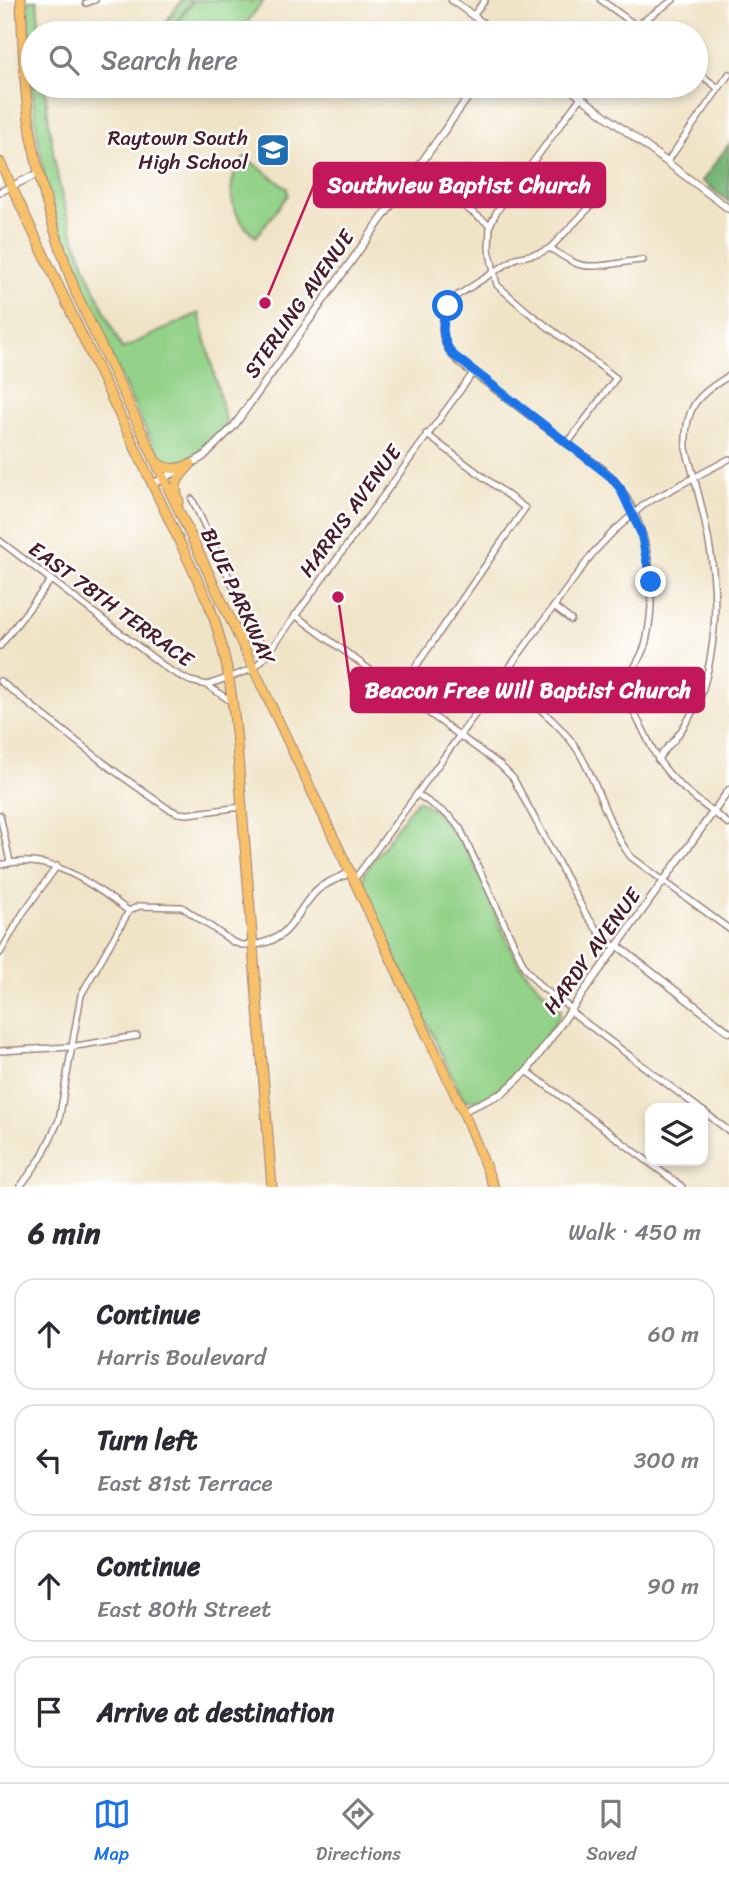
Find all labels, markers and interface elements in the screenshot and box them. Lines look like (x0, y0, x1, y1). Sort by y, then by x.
search box (21, 21, 708, 98)
text: Search here (101, 37, 238, 83)
icon: search (45, 41, 83, 79)
place label: Raytown South High School (108, 119, 249, 181)
school or university icon: Raytown South High School (254, 131, 292, 169)
callout: Southview Baptist Church (314, 163, 605, 207)
text: Southview Baptist Church (326, 165, 591, 206)
street label: STERLING AVENUE (233, 221, 365, 386)
route start (432, 290, 463, 321)
street label: HARRIS AVENUE (288, 435, 412, 586)
street label: BLUE PARKWAY (190, 521, 287, 672)
street label: EAST 78TH TERRACE (20, 531, 203, 678)
route end (635, 566, 666, 597)
callout: Beacon Free Will Baptist Church (351, 668, 704, 712)
text: Beacon Free Will Baptist Church (365, 670, 691, 711)
street label: HARDY AVENUE (533, 878, 652, 1023)
map controls (645, 1103, 708, 1166)
button: layers (645, 1103, 708, 1166)
text: 6 min (28, 1206, 100, 1260)
text: Walk · 450 m (568, 1212, 701, 1253)
text: Continue (97, 1291, 200, 1337)
text: 60 m (648, 1314, 699, 1355)
icon: ahead (30, 1315, 68, 1353)
text: Harris Boulevard (97, 1337, 266, 1378)
text: Turn left (97, 1417, 197, 1463)
text: 300 m (634, 1440, 699, 1481)
icon: left (30, 1441, 68, 1479)
text: East 81st Terrace (97, 1463, 273, 1504)
text: Continue (97, 1543, 200, 1589)
text: 90 m (647, 1566, 699, 1607)
icon: ahead (30, 1567, 68, 1605)
text: East 80th Street (97, 1589, 271, 1630)
text: Arrive at destination (97, 1689, 334, 1735)
icon: arrive (30, 1693, 68, 1731)
tab: Map (93, 1795, 131, 1870)
tab: Directions (316, 1795, 401, 1870)
tab: Saved (586, 1795, 636, 1870)

